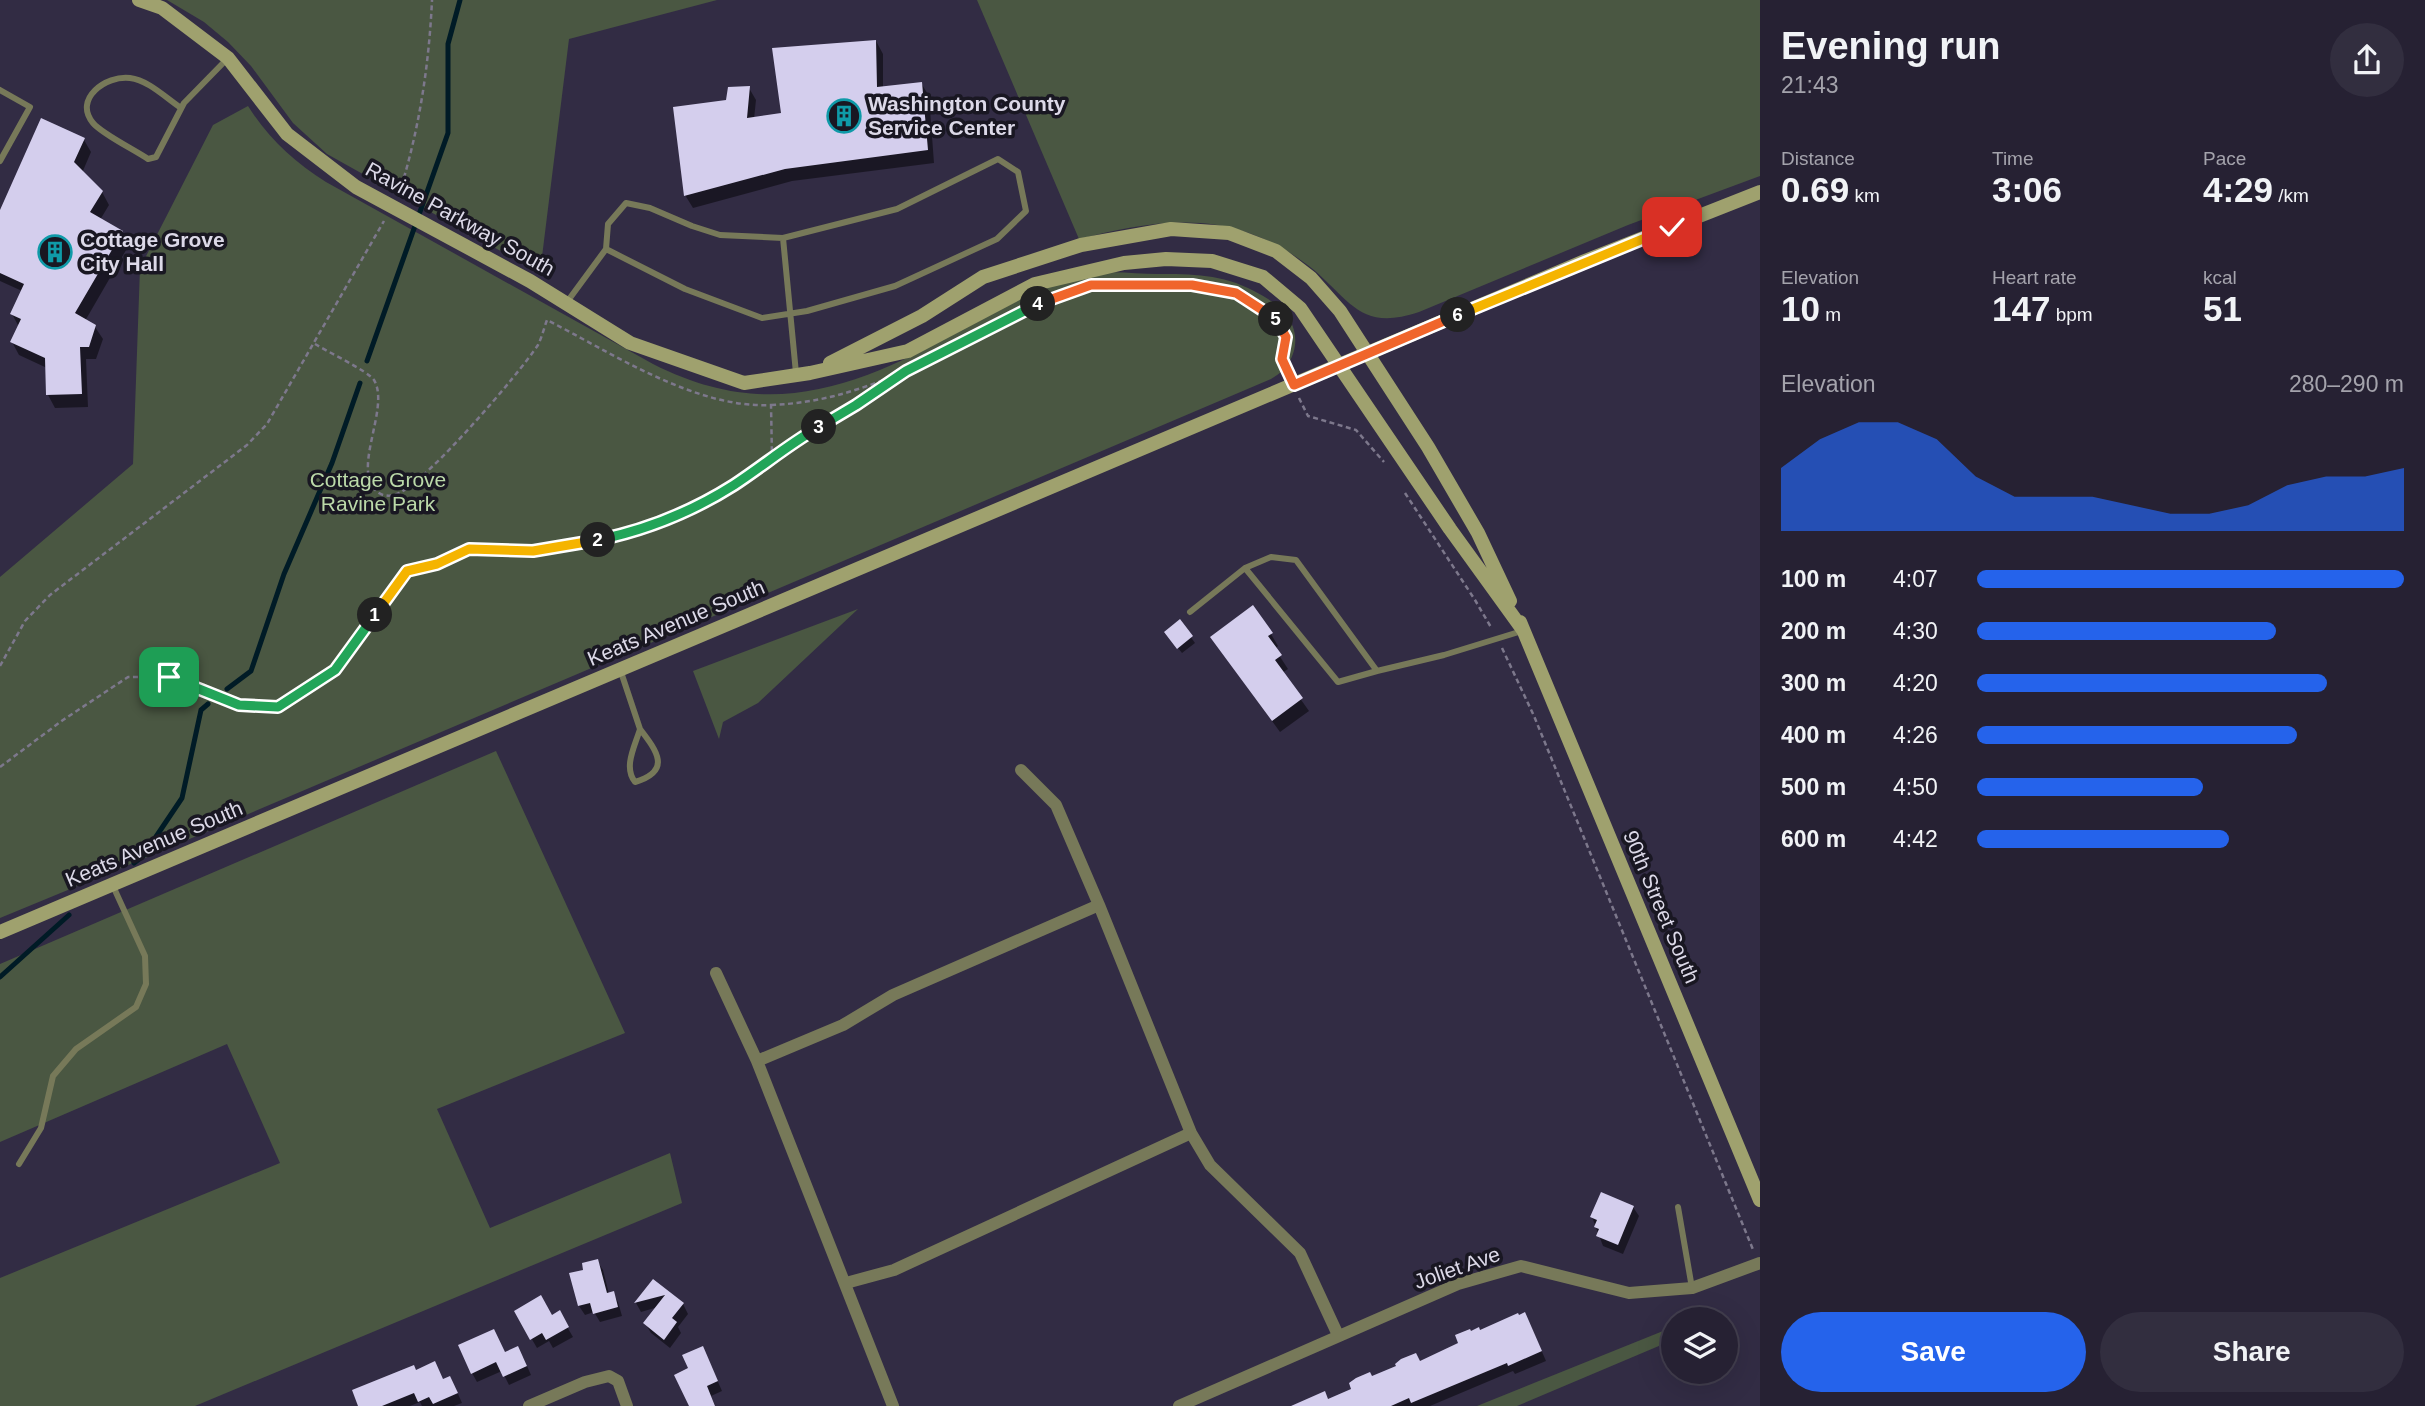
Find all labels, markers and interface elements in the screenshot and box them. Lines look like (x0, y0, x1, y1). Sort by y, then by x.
button: share (2330, 23, 2404, 97)
text: Evening run (1781, 25, 2001, 67)
text: 21:43 (1781, 72, 1839, 98)
place label: Washington County Service Center (868, 92, 1066, 139)
building icon: Washington County Service Center (825, 97, 863, 135)
text: Distance (1781, 148, 1855, 169)
text: Time (1992, 148, 2034, 169)
text: Pace (2203, 148, 2246, 169)
street label: Ravine Parkway South (362, 157, 559, 280)
text: 0.69 (1781, 170, 1849, 209)
text: 3:06 (1992, 170, 2062, 209)
text: 4:29 (2203, 170, 2273, 209)
text: km (1849, 185, 1880, 206)
text: /km (2273, 185, 2309, 206)
pin (1642, 197, 1702, 257)
icon: check (1653, 208, 1691, 246)
place label: Cottage Grove City Hall (80, 228, 225, 275)
building icon: Cottage Grove City Hall (36, 233, 74, 271)
text: Elevation (1781, 267, 1859, 288)
text: Heart rate (1992, 267, 2076, 288)
text: kcal (2203, 267, 2237, 288)
pin: 4 (1020, 286, 1056, 322)
text: 10 (1781, 289, 1820, 328)
text: 147 (1992, 289, 2050, 328)
text: 51 (2203, 289, 2242, 328)
text: 4 (1032, 293, 1043, 314)
pin: 6 (1440, 298, 1476, 332)
pin: 5 (1258, 302, 1294, 336)
text: 6 (1452, 304, 1463, 325)
text: m (1820, 304, 1841, 325)
text: bpm (2050, 304, 2093, 325)
text: 5 (1270, 308, 1281, 329)
text: Elevation (1781, 371, 1876, 397)
text: 280–290 m (2289, 371, 2404, 397)
pin: 3 (802, 410, 836, 444)
text: 3 (813, 416, 824, 437)
park label: Cottage Grove Ravine Park (310, 468, 446, 515)
pin: 2 (580, 522, 616, 558)
text: 2 (592, 529, 603, 550)
text: 100 m (1781, 566, 1846, 592)
text: 4:07 (1893, 566, 1938, 592)
street label: Keats Avenue South (584, 575, 768, 670)
pin: 1 (358, 598, 392, 632)
text: 1 (369, 604, 380, 625)
text: 200 m (1781, 618, 1846, 644)
text: 4:30 (1893, 618, 1938, 644)
pin (139, 647, 199, 707)
icon: arrive (150, 658, 188, 696)
text: 300 m (1781, 670, 1846, 696)
text: 4:20 (1893, 670, 1938, 696)
text: 400 m (1781, 722, 1846, 748)
text: 4:26 (1893, 722, 1938, 748)
text: 500 m (1781, 774, 1846, 800)
text: 4:50 (1893, 774, 1938, 800)
street label: Keats Avenue South (62, 796, 246, 891)
text: 600 m (1781, 826, 1846, 852)
text: 4:42 (1893, 826, 1938, 852)
street label: 90th Street South (1619, 827, 1704, 987)
street label: Joliet Ave (1411, 1242, 1503, 1293)
map controls (1661, 1307, 1738, 1384)
button: layers (1661, 1307, 1738, 1384)
button: Save (1781, 1312, 2086, 1392)
button: Share (2100, 1312, 2404, 1392)

